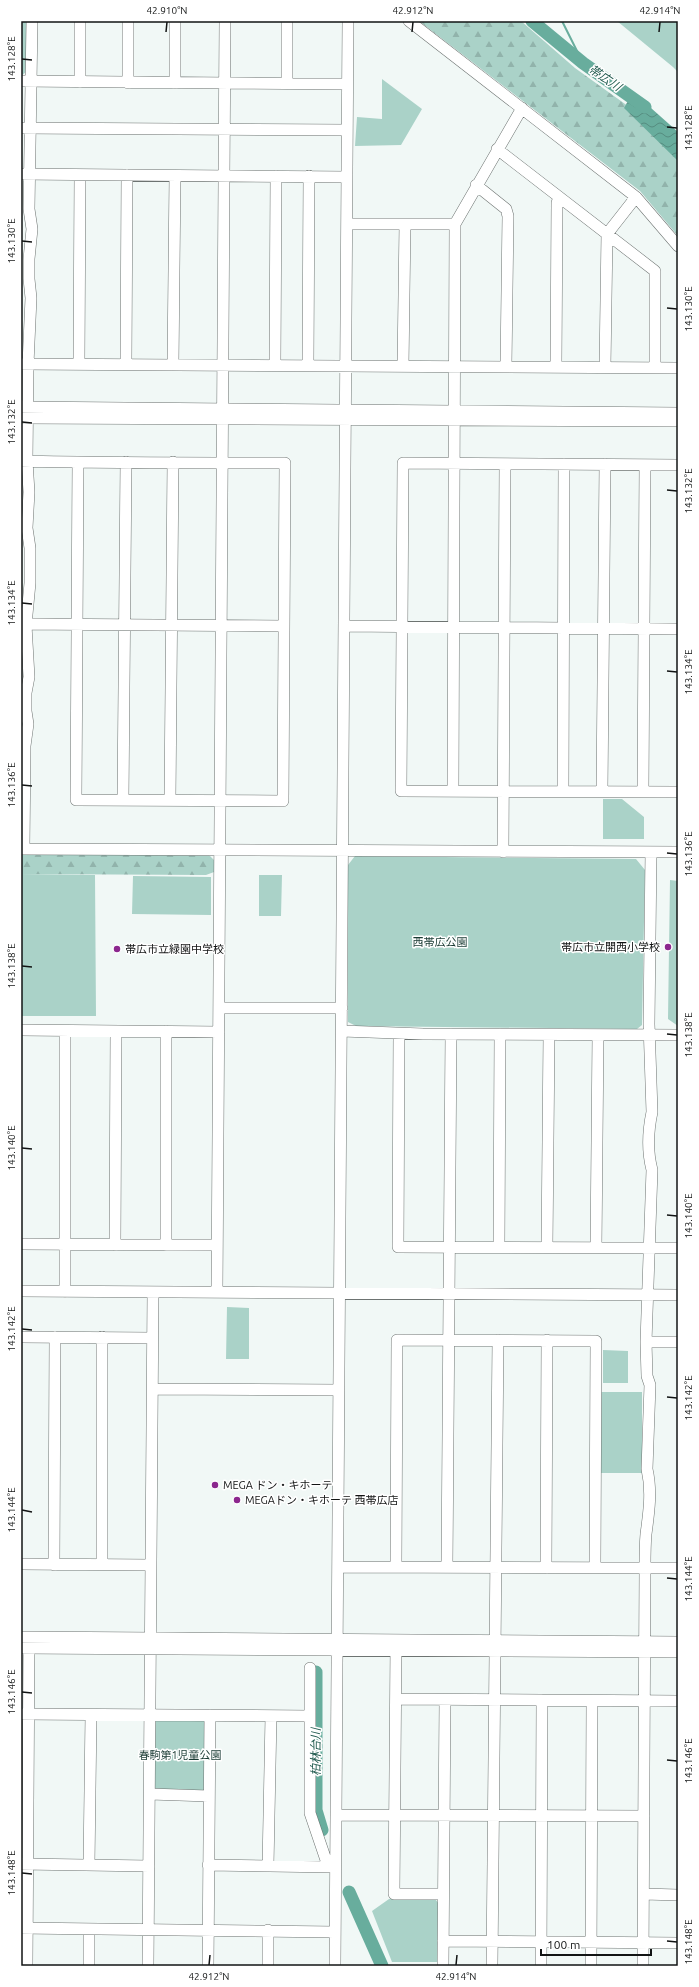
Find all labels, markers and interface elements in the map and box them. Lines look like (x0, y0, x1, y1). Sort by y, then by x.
text: 42.910°N (146, 5, 188, 16)
text: 42.912°N (392, 5, 434, 16)
text: 42.914°N (639, 5, 681, 16)
text: 143.128°E (6, 36, 17, 82)
water label: 帯広川 (587, 62, 625, 94)
text: 143.128°E (683, 105, 694, 151)
text: 143.130°E (6, 218, 17, 264)
text: 143.130°E (683, 286, 694, 332)
text: 143.132°E (6, 399, 17, 445)
text: 143.132°E (683, 468, 694, 514)
text: 143.134°E (6, 580, 17, 626)
text: 143.134°E (683, 649, 694, 695)
text: 143.136°E (6, 762, 17, 808)
text: 143.136°E (683, 831, 694, 877)
park label: 西帯広公園 (413, 936, 468, 948)
place label: 帯広市立開西小学校 (561, 941, 660, 953)
marker: 帯広市立開西小学校 (663, 942, 673, 952)
text: 143.138°E (6, 943, 17, 989)
place label: 帯広市立緑園中学校 (125, 943, 224, 955)
marker: 帯広市立緑園中学校 (112, 944, 122, 954)
text: 143.138°E (683, 1012, 694, 1058)
text: 143.140°E (6, 1125, 17, 1171)
text: 143.140°E (683, 1193, 694, 1239)
text: 143.142°E (6, 1306, 17, 1352)
text: 143.142°E (683, 1375, 694, 1421)
place label: MEGA ドン・キホーテ (223, 1479, 333, 1491)
marker: MEGA ドン・キホーテ (210, 1480, 220, 1490)
text: 143.144°E (6, 1487, 17, 1533)
place label: MEGAドン・キホーテ 西帯広店 (245, 1494, 399, 1506)
marker: MEGAドン・キホーテ 西帯広店 (232, 1495, 242, 1505)
text: 143.144°E (683, 1556, 694, 1602)
text: 143.146°E (6, 1669, 17, 1715)
water label: 柏林台川 (309, 1726, 322, 1776)
text: 143.146°E (683, 1738, 694, 1784)
park label: 春駒第1児童公園 (138, 1749, 222, 1761)
text: 143.148°E (6, 1850, 17, 1896)
text: 143.148°E (683, 1919, 694, 1965)
scale bar (541, 1931, 651, 1957)
text: 100 m (547, 1938, 580, 1951)
text: 42.912°N (188, 1971, 230, 1982)
text: 42.914°N (435, 1971, 477, 1982)

